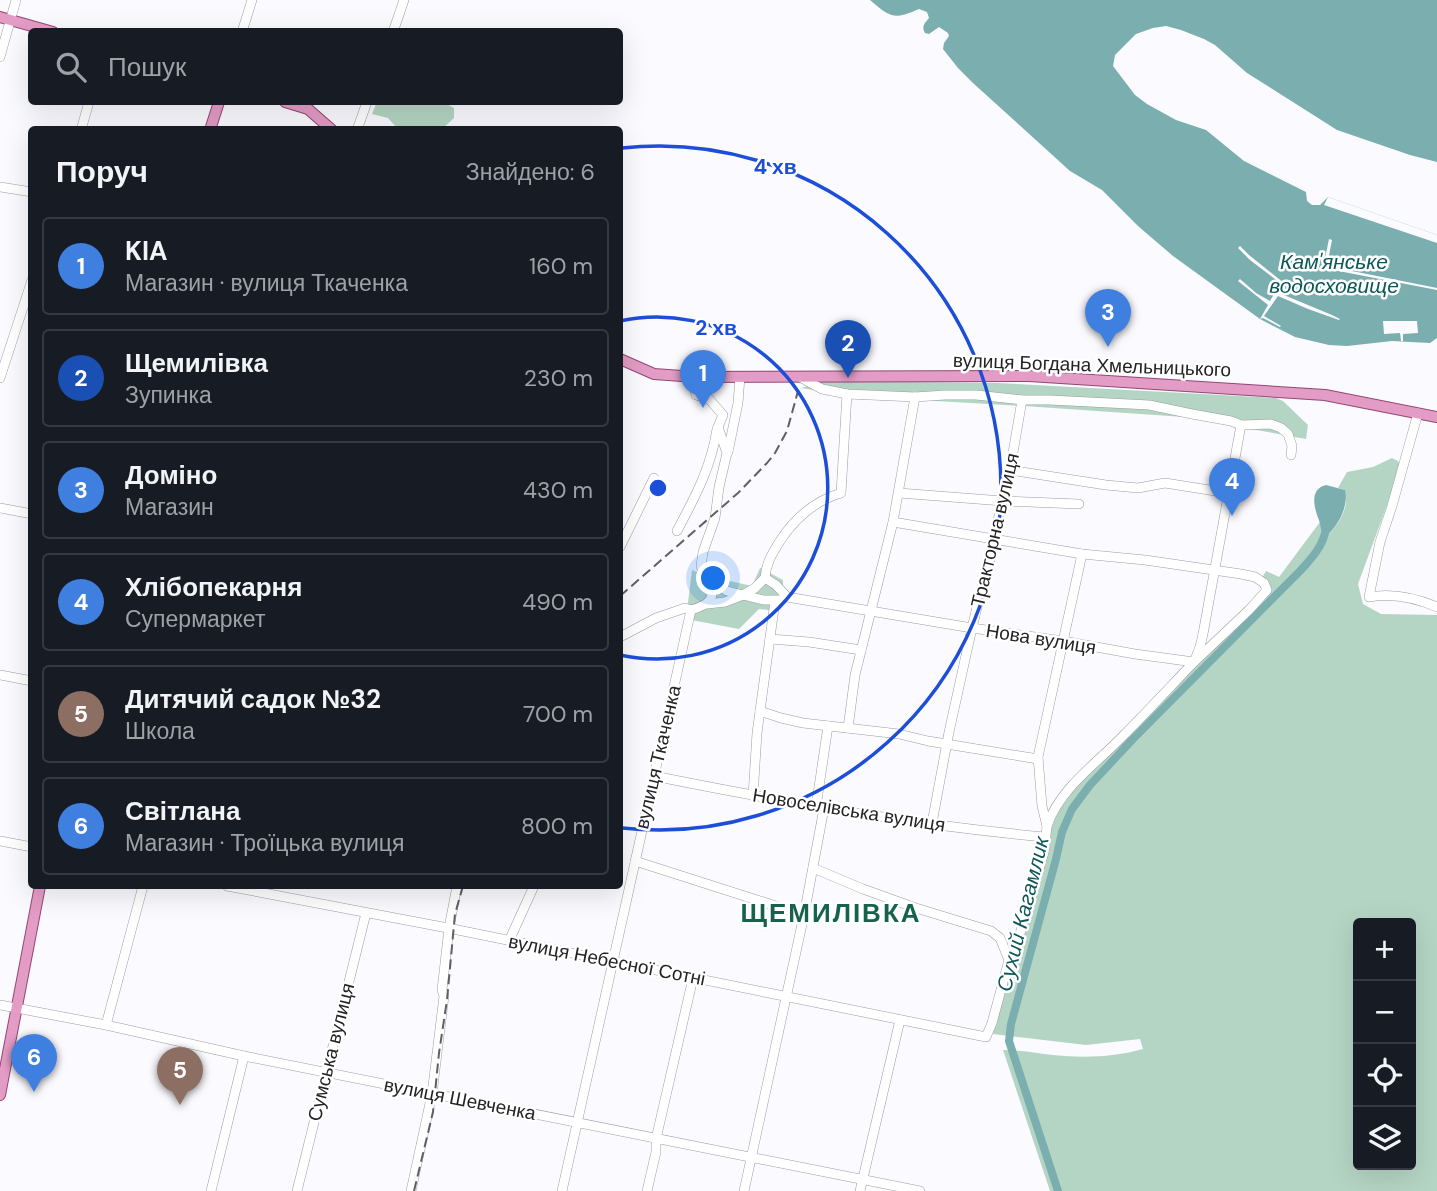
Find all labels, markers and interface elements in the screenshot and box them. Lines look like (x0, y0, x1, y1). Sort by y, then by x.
search box (28, 28, 623, 105)
icon: search (52, 48, 90, 86)
text: Пошук (108, 50, 186, 84)
text: Поруч (56, 152, 148, 191)
text: 4 хв (753, 153, 797, 181)
text: Знайдено: 6 (466, 157, 595, 187)
text: KIA (125, 234, 167, 268)
water label: Кам'янське водосховище (1269, 248, 1399, 300)
text: 1 (77, 251, 85, 281)
text: 160 m (529, 251, 593, 281)
text: Магазин · вулиця Ткаченка (125, 268, 408, 298)
pin: 3 (1085, 289, 1131, 347)
text: 2 хв (695, 314, 737, 342)
pin: 2 (825, 320, 871, 378)
text: Щемилівка (125, 346, 268, 380)
street label: вулиця Богдана Хмельницького (953, 348, 1231, 382)
pin: 1 (680, 350, 726, 408)
text: 2 (74, 363, 88, 393)
text: 230 m (524, 363, 593, 393)
text: Зупинка (125, 380, 212, 410)
street label: Тракторна вулиця (965, 450, 1025, 610)
text: Доміно (125, 458, 217, 492)
pin: 4 (1209, 458, 1255, 516)
text: 3 (74, 475, 88, 505)
text: 430 m (523, 475, 593, 505)
centre of rings (646, 476, 670, 500)
text: Магазин (125, 492, 214, 522)
your location (696, 561, 730, 595)
text: Хлібопекарня (125, 570, 302, 604)
text: 4 (74, 587, 88, 617)
text: 490 m (522, 587, 593, 617)
text: Супермаркет (125, 604, 265, 634)
street label: Нова вулиця (984, 618, 1098, 660)
text: Дитячий садок №32 (125, 682, 381, 716)
street label: вулиця Ткаченка (629, 682, 687, 831)
text: 5 (74, 699, 88, 729)
text: 700 m (523, 699, 593, 729)
text: Школа (125, 716, 195, 746)
street label: Новоселівська вулиця (751, 782, 947, 838)
text: Світлана (125, 794, 241, 828)
text: 6 (74, 811, 88, 841)
text: 800 m (521, 811, 593, 841)
text: Магазин · Троїцька вулиця (125, 828, 404, 858)
water label: Сухий Кагамлик (990, 832, 1056, 994)
district label: ЩЕМИЛІВКА (740, 896, 922, 930)
map controls (1353, 918, 1416, 1170)
button: + (1353, 918, 1416, 981)
street label: вулиця Небесної Сотні (506, 929, 708, 991)
street label: Сумська вулиця (302, 980, 360, 1124)
button: − (1353, 981, 1416, 1044)
pin: 6 (11, 1034, 57, 1092)
button: locate (1353, 1044, 1416, 1107)
pin: 5 (157, 1047, 203, 1105)
street label: вулиця Шевченка (382, 1072, 538, 1126)
button: layers (1353, 1107, 1416, 1170)

